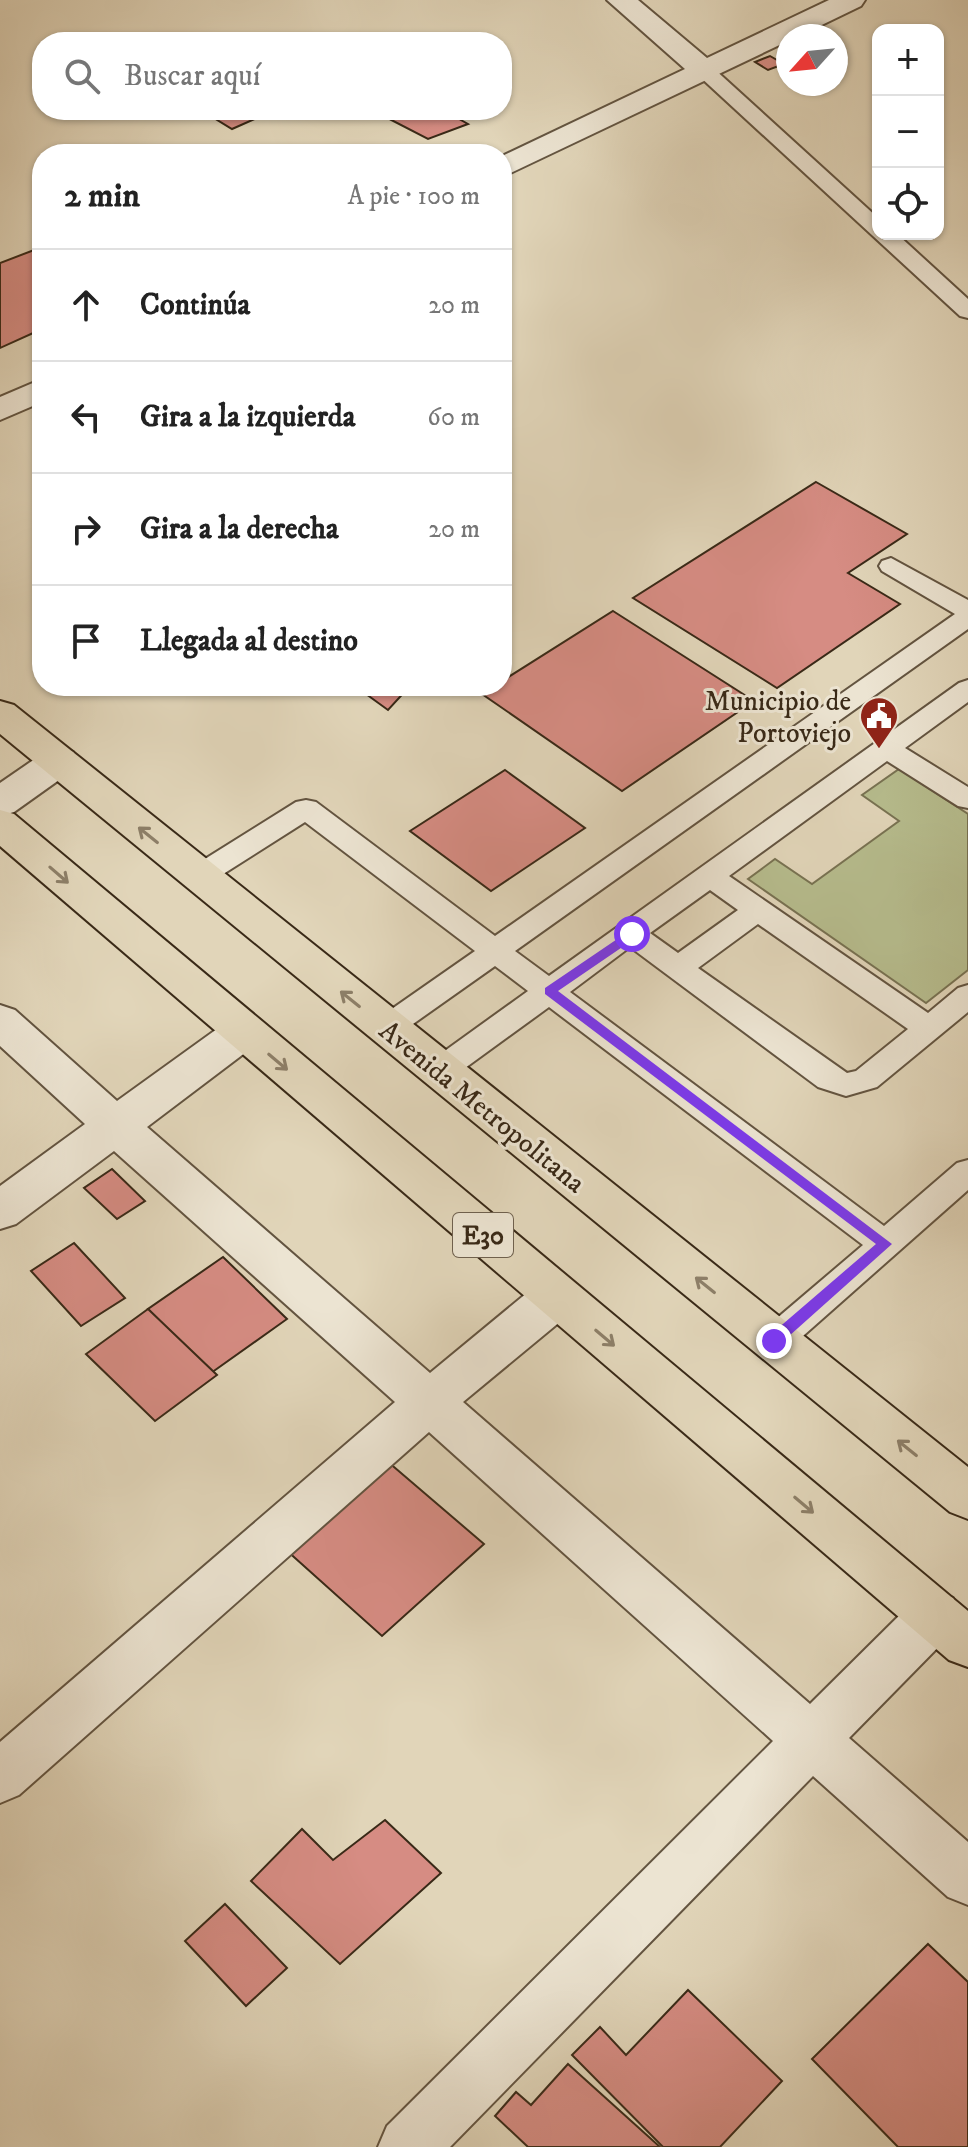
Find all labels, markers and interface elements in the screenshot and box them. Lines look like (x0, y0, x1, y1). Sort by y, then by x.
north arrow (776, 24, 848, 96)
map controls (872, 24, 944, 240)
button: + (872, 24, 944, 96)
search box (32, 32, 512, 120)
icon: search (60, 54, 104, 98)
text: Buscar aquí (124, 58, 261, 95)
button: − (872, 96, 944, 168)
button: locate (872, 168, 944, 240)
text: 2 min (64, 175, 140, 217)
text: A pie · 100 m (347, 180, 480, 213)
icon: ahead (64, 283, 108, 327)
text: Continúa (140, 287, 250, 324)
text: 20 m (428, 289, 480, 322)
icon: left (64, 395, 108, 439)
text: Gira a la izquierda (140, 399, 355, 436)
text: 60 m (427, 401, 480, 434)
icon: right (64, 507, 108, 551)
text: Gira a la derecha (140, 511, 339, 548)
text: 20 m (428, 513, 480, 546)
icon: arrive (64, 619, 108, 663)
text: Llegada al destino (140, 623, 358, 660)
place label: Municipio de Portoviejo (705, 684, 851, 751)
public building icon: Municipio de Portoviejo (858, 695, 900, 750)
one-way arrow (138, 826, 159, 843)
one-way arrow (49, 866, 69, 884)
route start (614, 916, 650, 952)
one-way arrow (340, 990, 361, 1007)
street label: Avenida Metropolitana (372, 1013, 592, 1201)
one-way arrow (268, 1053, 288, 1071)
road number: E30 (453, 1213, 513, 1257)
one-way arrow (695, 1276, 716, 1294)
route end (756, 1323, 792, 1359)
one-way arrow (595, 1329, 615, 1347)
one-way arrow (897, 1439, 918, 1457)
one-way arrow (794, 1496, 814, 1514)

